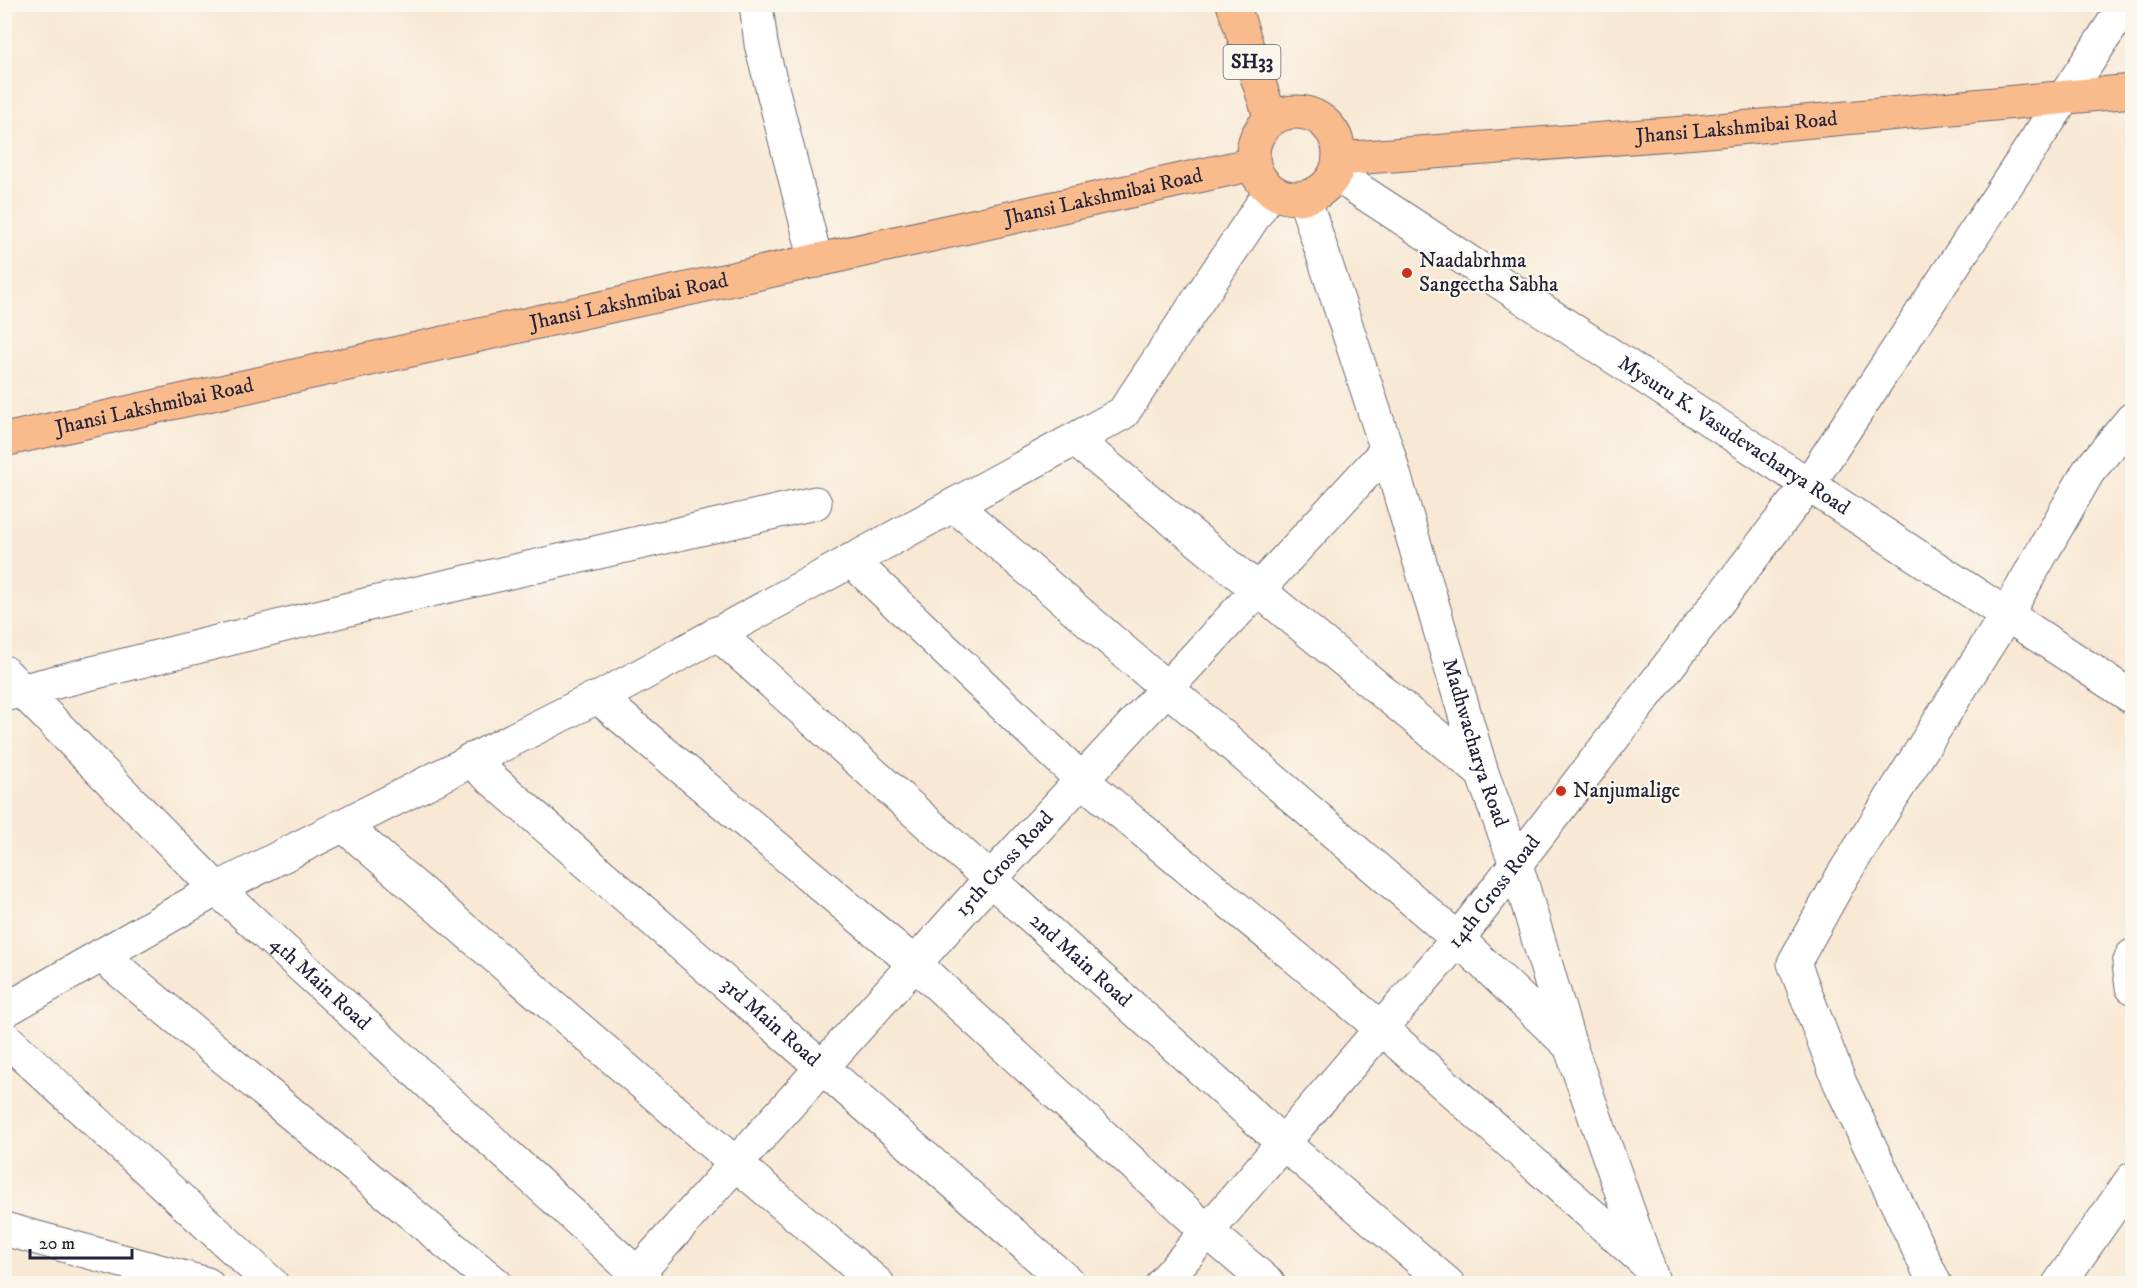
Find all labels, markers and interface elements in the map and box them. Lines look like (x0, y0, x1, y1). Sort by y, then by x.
road number: SH33 (1224, 45, 1280, 79)
street label: Jhansi Lakshmibai Road (1633, 106, 1839, 150)
street label: Jhansi Lakshmibai Road (1000, 162, 1206, 232)
place label: Naadabrhma Sangeetha Sabha (1419, 248, 1558, 298)
marker: Naadabrhma Sangeetha Sabha (1400, 266, 1414, 280)
street label: Jhansi Lakshmibai Road (525, 267, 731, 337)
street label: Mysuru K. Vasudevacharya Road (1613, 350, 1855, 521)
street label: Jhansi Lakshmibai Road (51, 372, 256, 442)
street label: Madhwacharya Road (1436, 655, 1514, 831)
place label: Nanjumalige (1573, 778, 1680, 804)
marker: Nanjumalige (1554, 784, 1568, 798)
street label: 15th Cross Road (950, 805, 1060, 922)
street label: 14th Cross Road (1443, 830, 1546, 954)
street label: 2nd Main Road (1024, 908, 1137, 1013)
street label: 4th Main Road (265, 931, 376, 1036)
street label: 3rd Main Road (716, 972, 826, 1073)
scale bar (30, 1222, 132, 1260)
text: 20 m (39, 1233, 75, 1255)

